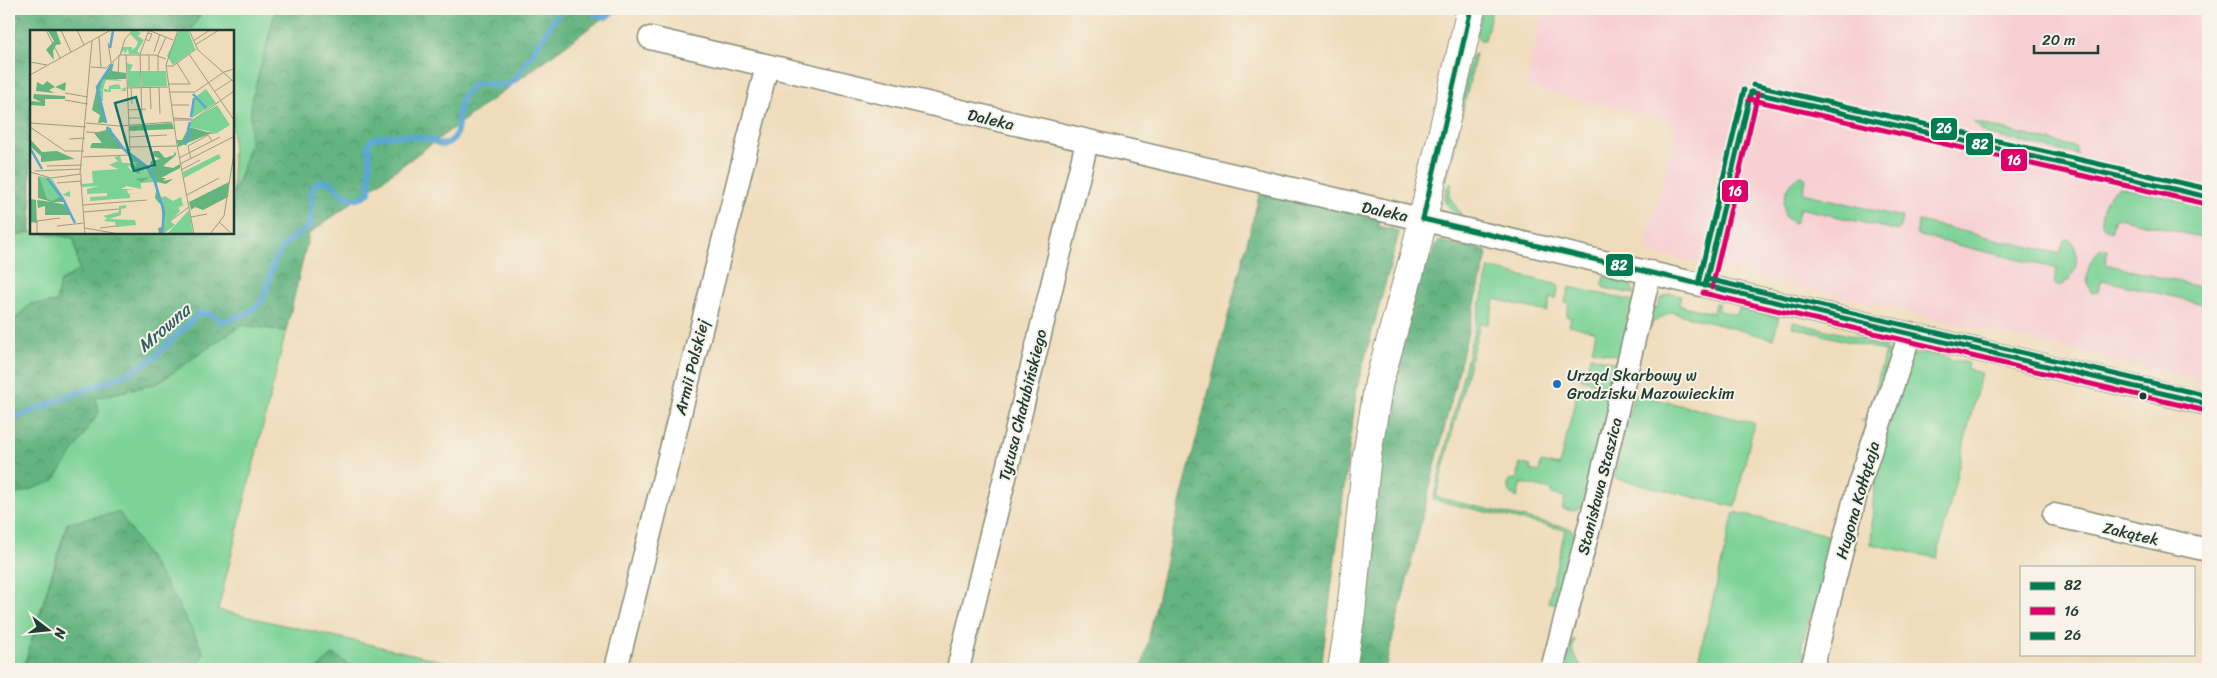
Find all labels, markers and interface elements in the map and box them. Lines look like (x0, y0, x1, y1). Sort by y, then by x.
scale bar (2034, 22, 2098, 54)
text: 20 m (2042, 27, 2076, 53)
inset map (30, 30, 234, 234)
street label: Daleka (965, 100, 1017, 139)
text: 26 (1935, 116, 1952, 141)
line badge: 26 (1930, 117, 1958, 141)
line badge: 82 (1965, 132, 1994, 156)
text: 82 (1971, 132, 1989, 157)
line badge: 16 (2000, 148, 2028, 172)
text: 16 (2007, 148, 2021, 173)
line badge: 16 (1721, 179, 1749, 203)
text: 16 (1728, 179, 1742, 204)
street label: Daleka (1359, 192, 1411, 231)
line badge: 82 (1605, 253, 1634, 277)
text: 82 (1610, 253, 1628, 278)
water label: Mrowna (130, 294, 200, 361)
street label: Armii Polskiej (665, 315, 718, 419)
street label: Tytusa Chałubińskiego (990, 326, 1055, 484)
place label: Urząd Skarbowy w Grodzisku Mazowieckim (1567, 361, 1734, 408)
marker: Urząd Skarbowy w Grodzisku Mazowieckim (1551, 378, 1563, 390)
unlabelled marker (2138, 391, 2148, 401)
street label: Stanisława Staszica (1568, 414, 1631, 558)
street label: Hugona Kołłątaja (1827, 438, 1888, 563)
street label: Zakątek (2100, 513, 2162, 554)
legend (2020, 566, 2194, 656)
text: 82 (2064, 572, 2082, 598)
text: 16 (2064, 598, 2079, 624)
north arrow (22, 606, 72, 656)
text: 26 (2064, 622, 2081, 648)
text: N (47, 624, 74, 642)

